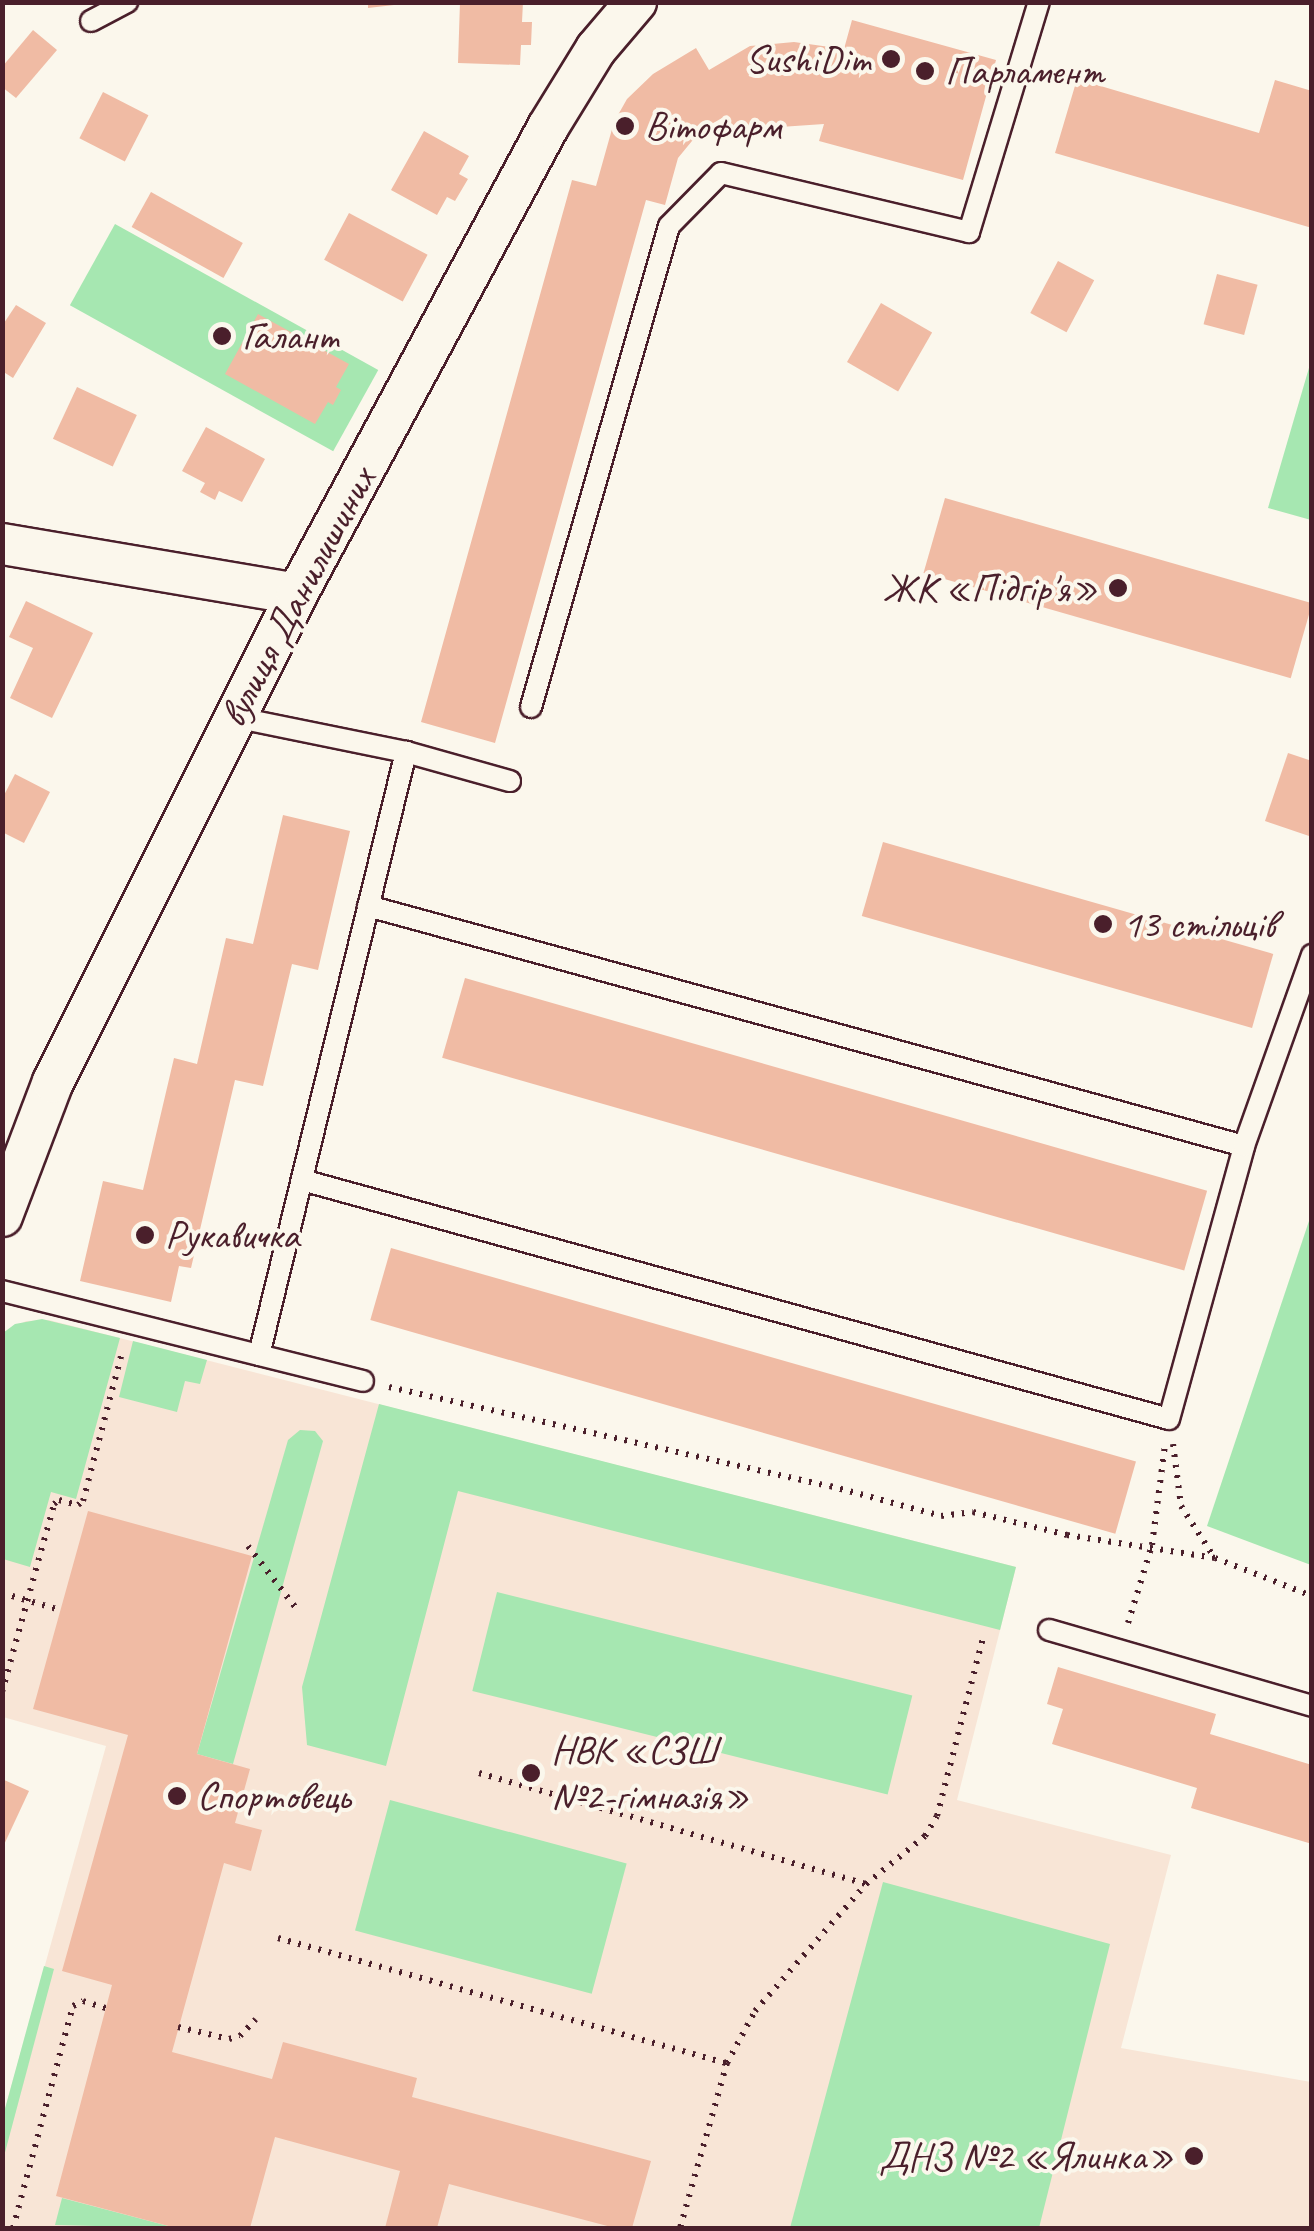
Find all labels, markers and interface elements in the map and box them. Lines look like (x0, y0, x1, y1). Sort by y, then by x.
place label: SushiDim (745, 35, 871, 83)
place label: Парламент (945, 47, 1104, 95)
marker: SushiDim (880, 48, 902, 70)
marker: Парламент (914, 60, 936, 82)
place label: Вітофарм (645, 102, 781, 150)
marker: Вітофарм (614, 115, 636, 137)
place label: Галант (242, 312, 339, 360)
marker: Галант (211, 325, 233, 347)
street label: вулиця Данилишиних (208, 459, 386, 735)
place label: ЖК «Підгір'я» (883, 564, 1098, 612)
marker: ЖК «Підгір'я» (1107, 577, 1129, 599)
place label: 13 стільців (1123, 900, 1275, 948)
marker: 13 стільців (1092, 913, 1114, 935)
place label: Рукавичка (165, 1211, 299, 1259)
marker: Рукавичка (134, 1224, 156, 1246)
place label: НВК «СЗШ №2-гімназія» (551, 1726, 750, 1820)
marker: НВК «СЗШ №2-гімназія» (520, 1762, 542, 1784)
place label: Спортовець (197, 1772, 350, 1820)
marker: Спортовець (166, 1785, 188, 1807)
place label: ДНЗ №2 «Ялинка» (879, 2132, 1174, 2180)
marker: ДНЗ №2 «Ялинка» (1183, 2145, 1205, 2167)

